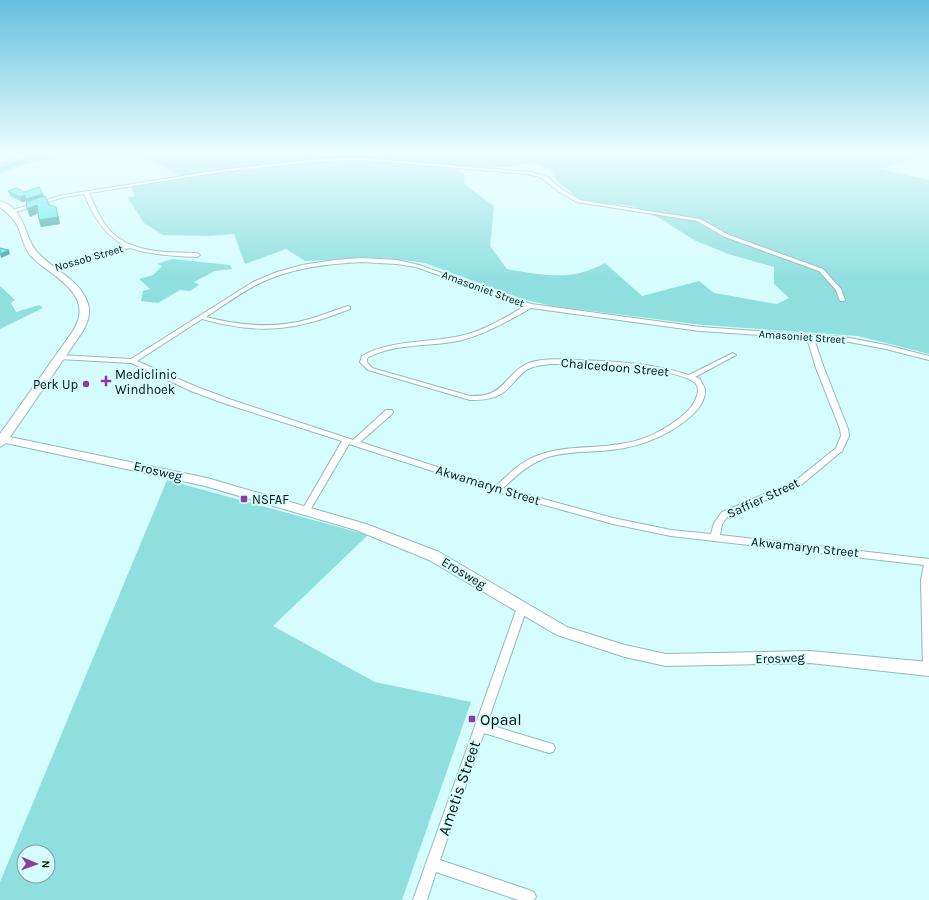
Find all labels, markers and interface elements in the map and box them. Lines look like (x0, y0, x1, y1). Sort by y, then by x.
street label: Nossob Street (53, 242, 125, 274)
street label: Amasoniet Street (440, 268, 526, 310)
street label: Amasoniet Street (758, 327, 846, 347)
street label: Chalcedoon Street (560, 355, 670, 379)
place label: Mediclinic Windhoek (115, 367, 177, 397)
marker: Mediclinic Windhoek (100, 375, 112, 387)
place label: Perk Up (33, 377, 78, 392)
marker: Perk Up (81, 379, 91, 389)
street label: Erosweg (132, 458, 184, 484)
street label: Akwamaryn Street (434, 462, 542, 508)
street label: Saffier Street (725, 475, 802, 521)
place label: NSFAF (252, 492, 289, 507)
marker: NSFAF (239, 494, 249, 504)
street label: Akwamaryn Street (750, 534, 860, 560)
street label: Erosweg (439, 554, 490, 592)
street label: Erosweg (755, 650, 806, 666)
place label: Opaal (480, 710, 522, 729)
marker: Opaal (467, 714, 477, 724)
street label: Ametis Street (434, 738, 484, 838)
north arrow (16, 844, 56, 884)
text: N (39, 860, 52, 869)

